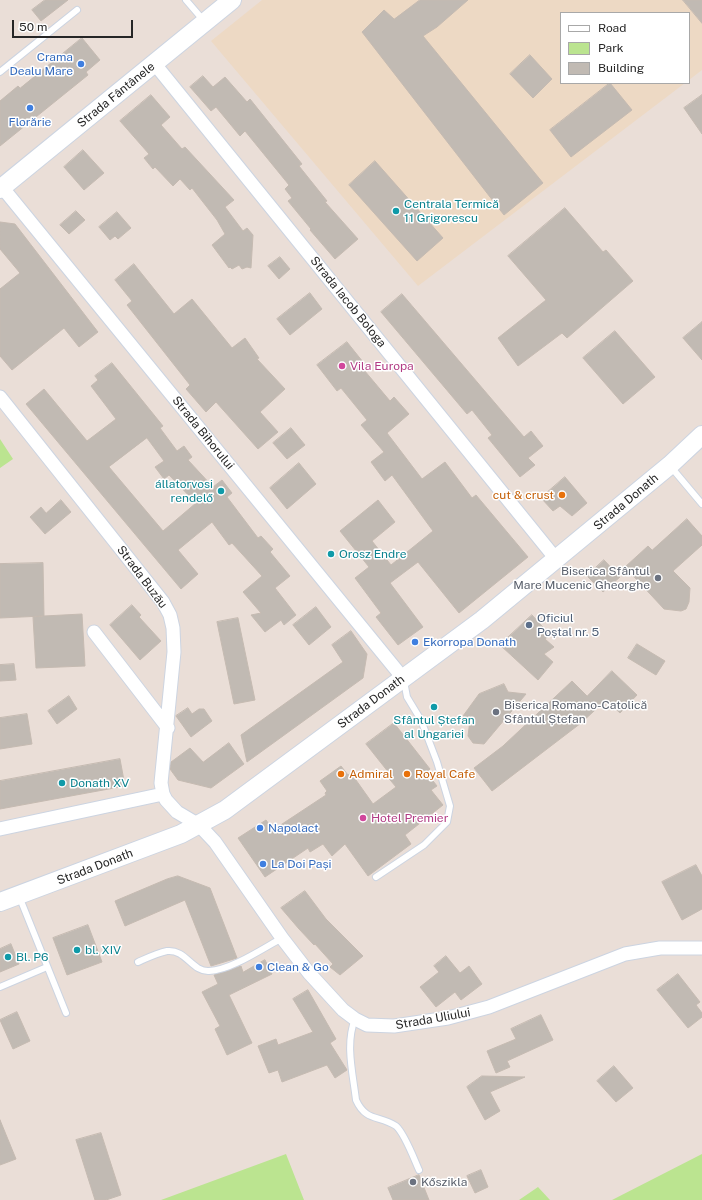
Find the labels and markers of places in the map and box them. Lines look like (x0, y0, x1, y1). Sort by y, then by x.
place label: Crama Dealu Mare (9, 50, 73, 78)
marker: Crama Dealu Mare (76, 59, 86, 69)
marker: Florărie (25, 103, 35, 113)
place label: Florărie (9, 115, 51, 129)
place label: Centrala Termică 11 Grigorescu (404, 197, 499, 225)
marker: Centrala Termică 11 Grigorescu (391, 206, 401, 216)
place label: Vila Europa (350, 359, 414, 373)
marker: Vila Europa (337, 361, 347, 371)
place label: állatorvosi rendelő (155, 477, 213, 505)
marker: állatorvosi rendelő (216, 486, 226, 496)
place label: cut & crust (493, 488, 554, 502)
marker: cut & crust (557, 490, 567, 500)
place label: Orosz Endre (339, 547, 407, 561)
marker: Orosz Endre (326, 549, 336, 559)
place label: Biserica Sfântul Mare Mucenic Gheorghe (513, 564, 650, 592)
marker: Biserica Sfântul Mare Mucenic Gheorghe (653, 573, 663, 583)
place label: Oficiul Poștal nr. 5 (537, 611, 599, 639)
marker: Oficiul Poștal nr. 5 (524, 620, 534, 630)
place label: Ekorropa Donath (423, 635, 516, 649)
marker: Ekorropa Donath (410, 637, 420, 647)
place label: Biserica Romano-Catolică Sfântul Ștefan (504, 698, 647, 726)
marker: Sfântul Ștefan al Ungariei (429, 702, 439, 712)
marker: Biserica Romano-Catolică Sfântul Ștefan (491, 707, 501, 717)
place label: Sfântul Ștefan al Ungariei (393, 713, 475, 741)
place label: Admiral (349, 767, 393, 781)
place label: Royal Cafe (415, 767, 475, 781)
marker: Admiral (336, 769, 346, 779)
marker: Royal Cafe (402, 769, 412, 779)
place label: Donath XV (70, 776, 129, 790)
marker: Donath XV (57, 778, 67, 788)
place label: Hotel Premier (371, 811, 448, 825)
marker: Hotel Premier (358, 813, 368, 823)
place label: Napolact (268, 821, 319, 835)
marker: Napolact (255, 823, 265, 833)
place label: La Doi Pași (271, 857, 331, 871)
marker: La Doi Pași (258, 859, 268, 869)
place label: bl. XIV (85, 943, 121, 957)
marker: bl. XIV (72, 945, 82, 955)
place label: Bl. P6 (16, 950, 48, 964)
marker: Bl. P6 (3, 952, 13, 962)
place label: Clean & Go (267, 960, 329, 974)
marker: Clean & Go (254, 962, 264, 972)
place label: Kőszikla (421, 1175, 467, 1189)
marker: Kőszikla (408, 1177, 418, 1187)

